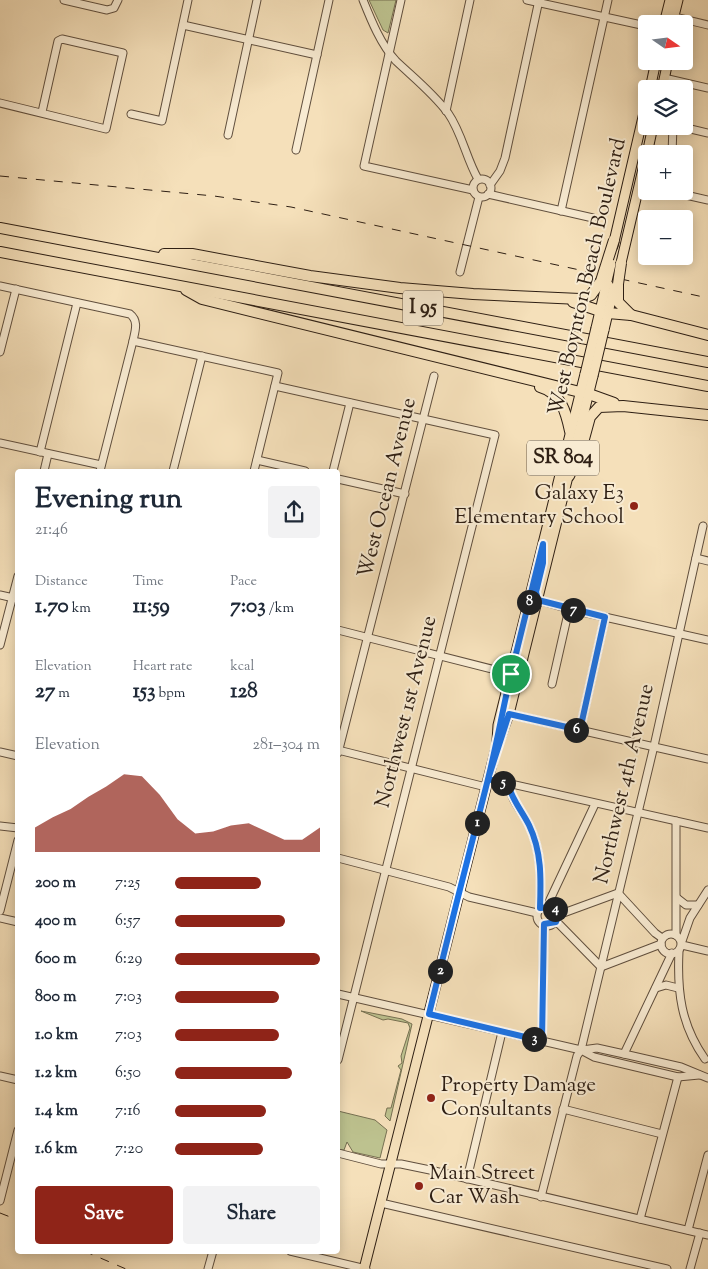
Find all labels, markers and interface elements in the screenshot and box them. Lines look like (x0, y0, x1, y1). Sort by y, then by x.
north arrow (638, 15, 692, 70)
map controls (638, 15, 693, 265)
button: layers (638, 80, 693, 135)
street label: West Boynton Beach Boulevard (541, 135, 635, 419)
button: + (638, 145, 693, 200)
button: − (638, 210, 693, 265)
road number: I 95 (403, 290, 443, 326)
street label: West Ocean Avenue (351, 395, 425, 581)
road number: SR 804 (527, 440, 599, 476)
place label: Galaxy E3 Elementary School (455, 479, 624, 533)
text: Evening run (35, 480, 182, 520)
button: share (268, 486, 320, 538)
marker: Galaxy E3 Elementary School (628, 500, 640, 512)
text: 21:46 (35, 519, 68, 542)
text: Distance (35, 572, 88, 592)
text: Time (133, 572, 164, 592)
text: Pace (230, 572, 257, 592)
pin: 8 (516, 590, 542, 614)
text: 1.70 (35, 592, 69, 622)
text: 11:59 (133, 592, 170, 622)
text: 7:03 (230, 592, 266, 622)
text: 8 (526, 592, 533, 612)
pin: 7 (560, 598, 586, 622)
text: km (69, 599, 91, 619)
text: /km (266, 599, 294, 619)
text: 7 (570, 600, 577, 620)
street label: Northwest 1st Avenue (369, 613, 445, 811)
pin (490, 653, 532, 695)
text: Elevation (35, 657, 92, 677)
text: Heart rate (133, 657, 192, 677)
text: kcal (230, 657, 254, 677)
icon: arrive (497, 660, 525, 688)
text: 27 (35, 677, 55, 707)
text: 153 (133, 677, 155, 707)
text: 128 (230, 677, 258, 707)
street label: Northwest 4th Avenue (587, 681, 663, 887)
text: m (55, 684, 70, 704)
text: bpm (155, 684, 185, 704)
pin: 6 (564, 718, 588, 742)
text: 6 (573, 720, 580, 740)
text: Elevation (35, 734, 100, 757)
text: 281–304 m (253, 734, 320, 757)
pin: 5 (490, 770, 516, 796)
text: 5 (501, 773, 506, 793)
pin: 1 (464, 810, 490, 836)
text: 1 (475, 813, 480, 833)
text: 200 m (35, 872, 76, 895)
text: 7:25 (115, 872, 140, 895)
pin: 4 (542, 896, 568, 922)
text: 4 (552, 899, 559, 919)
text: 400 m (35, 910, 77, 933)
text: 6:57 (115, 910, 140, 933)
text: 600 m (35, 948, 77, 971)
text: 6:29 (115, 948, 142, 971)
pin: 2 (428, 958, 452, 984)
text: 2 (437, 961, 444, 981)
text: 800 m (35, 986, 77, 1009)
text: 7:03 (115, 986, 142, 1009)
text: 1.0 km (35, 1024, 78, 1047)
text: 7:03 (115, 1024, 142, 1047)
pin: 3 (522, 1026, 546, 1052)
text: 3 (532, 1029, 537, 1049)
text: 1.2 km (35, 1062, 77, 1085)
text: 6:50 (115, 1062, 141, 1085)
place label: Property Damage Consultants (441, 1071, 596, 1125)
marker: Property Damage Consultants (425, 1092, 437, 1104)
text: 1.4 km (35, 1100, 78, 1123)
text: 7:16 (115, 1100, 141, 1123)
text: 1.6 km (35, 1138, 77, 1161)
text: 7:20 (115, 1138, 143, 1161)
place label: Main Street Car Wash (429, 1159, 535, 1213)
marker: Main Street Car Wash (413, 1180, 425, 1192)
button: Save (35, 1186, 173, 1244)
button: Share (183, 1186, 320, 1244)

